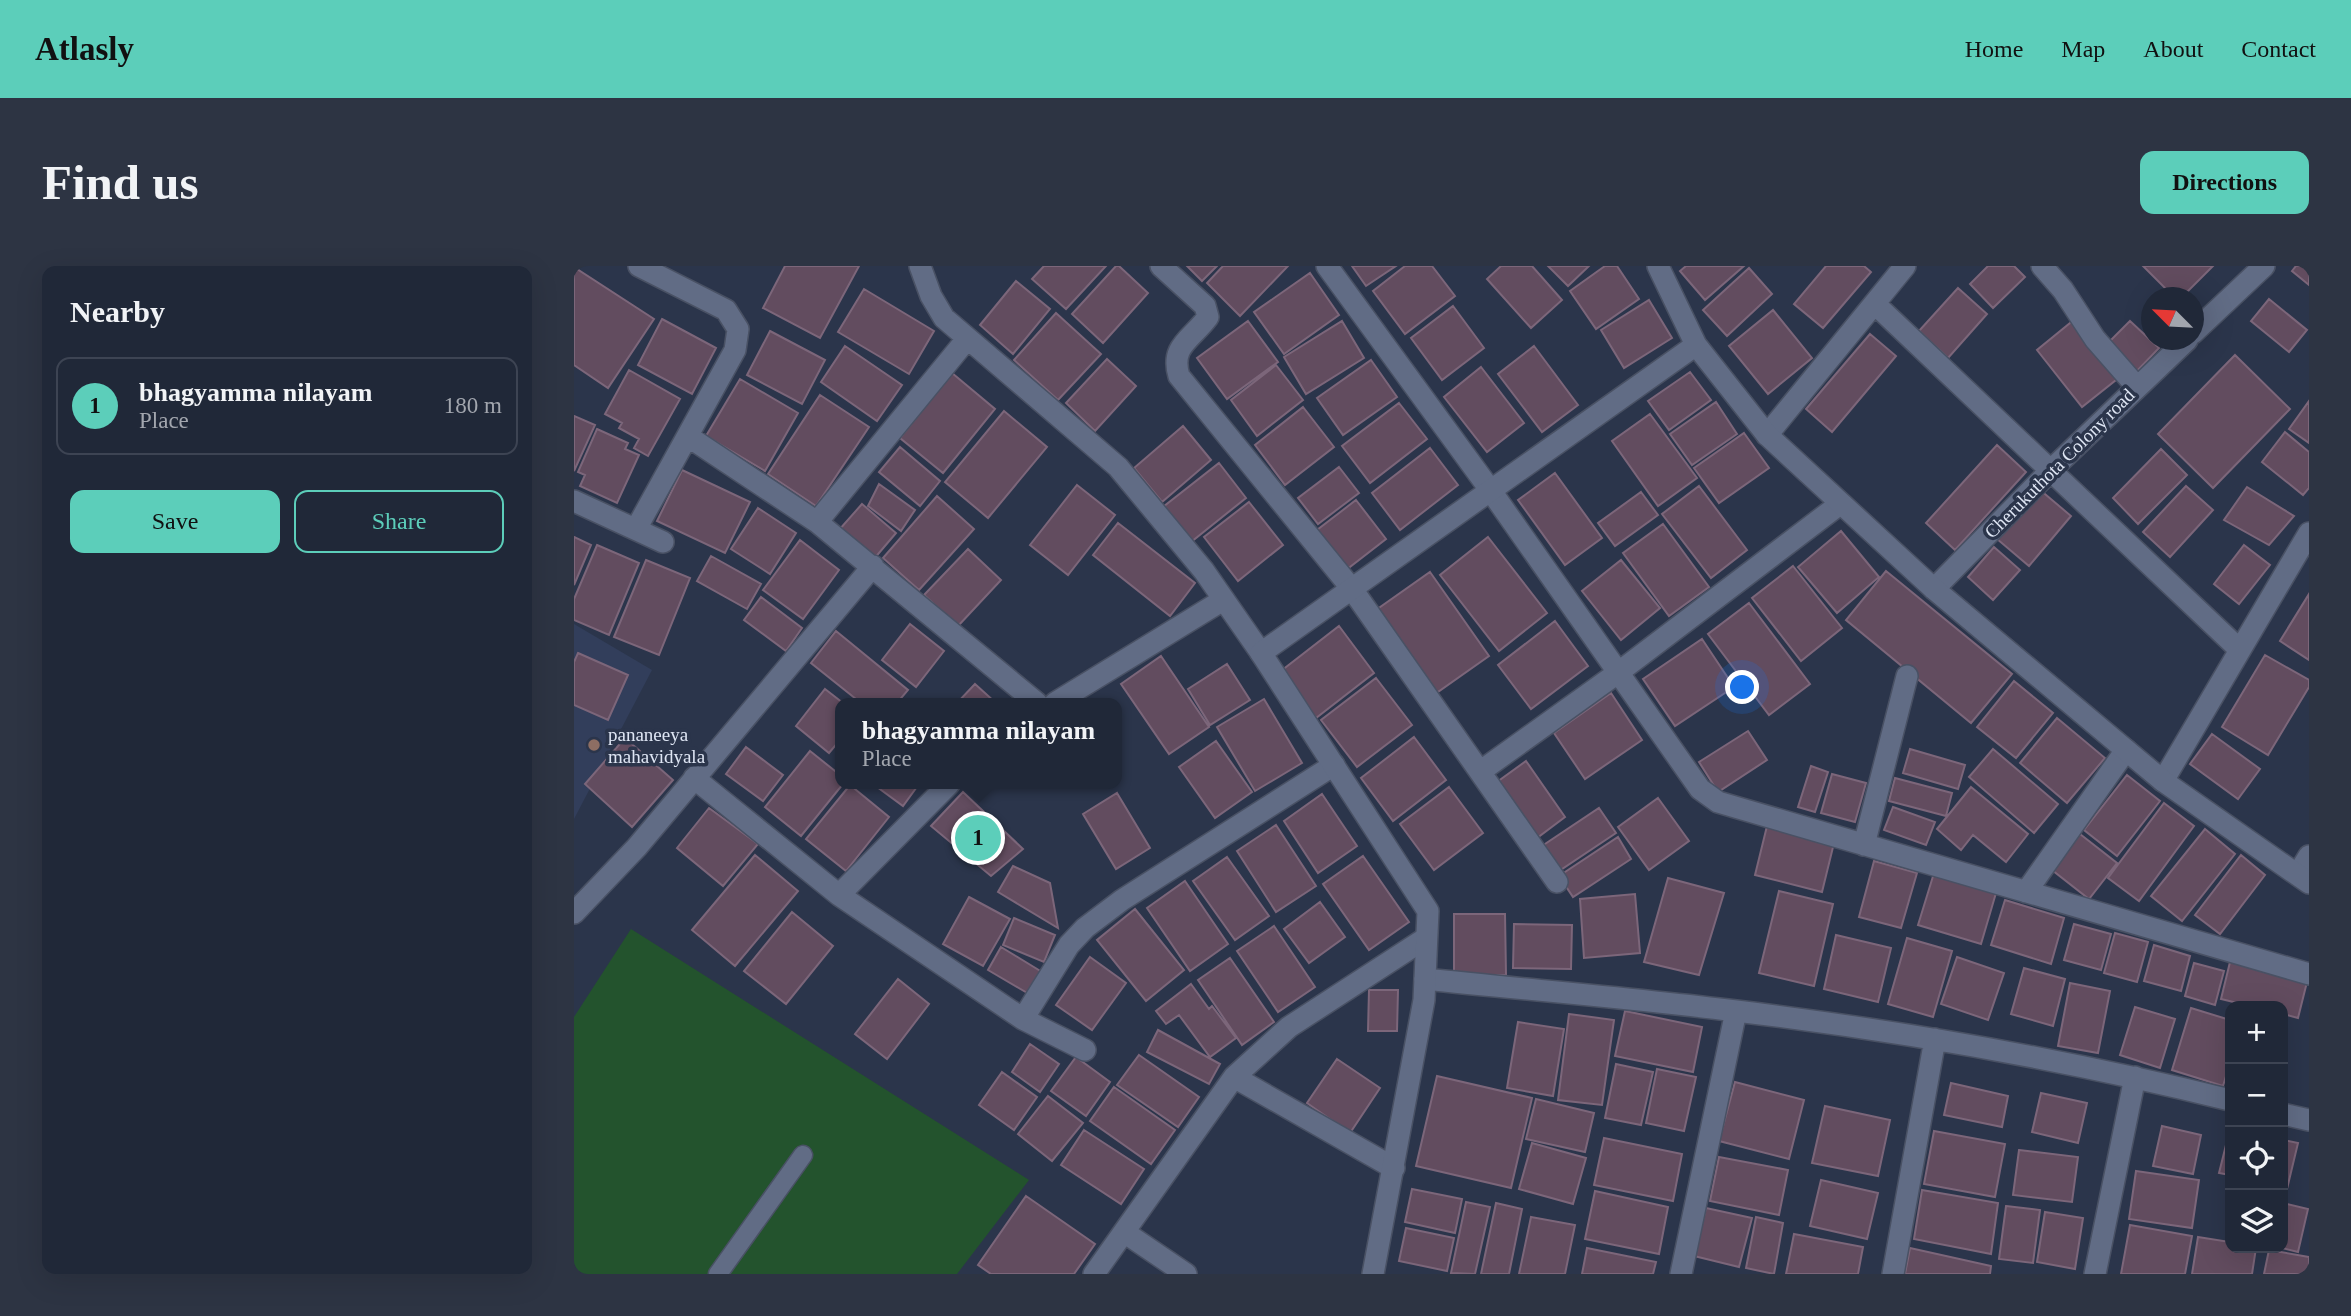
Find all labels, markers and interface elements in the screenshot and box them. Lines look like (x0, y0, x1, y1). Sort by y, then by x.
text: Atlasly (35, 31, 134, 67)
text: Home (1965, 36, 2023, 62)
text: Map (2061, 36, 2105, 62)
text: About (2143, 36, 2203, 62)
text: Contact (2241, 36, 2316, 62)
button: Directions (2140, 151, 2309, 214)
text: Find us (42, 155, 199, 210)
north arrow (2141, 287, 2204, 350)
text: Nearby (70, 295, 165, 328)
text: bhagyamma nilayam (139, 378, 372, 407)
street label: Cherukuthota Colony road (1980, 384, 2139, 542)
text: 1 (89, 393, 101, 418)
text: 180 m (444, 393, 502, 418)
text: Place (139, 408, 189, 433)
button: Save (70, 490, 280, 553)
button: Share (294, 490, 504, 553)
your location (1725, 670, 1759, 704)
popup (835, 698, 1122, 789)
text: bhagyamma nilayam (862, 716, 1095, 745)
place label: pananeeya mahavidyala (608, 724, 706, 767)
marker: pananeeya mahavidyala (586, 737, 602, 753)
text: Place (862, 746, 912, 771)
pin: 1 (955, 812, 1001, 864)
map controls (2225, 1001, 2288, 1253)
button: + (2225, 1001, 2288, 1064)
button: − (2225, 1064, 2288, 1127)
button: locate (2225, 1127, 2288, 1190)
button: layers (2225, 1190, 2288, 1253)

